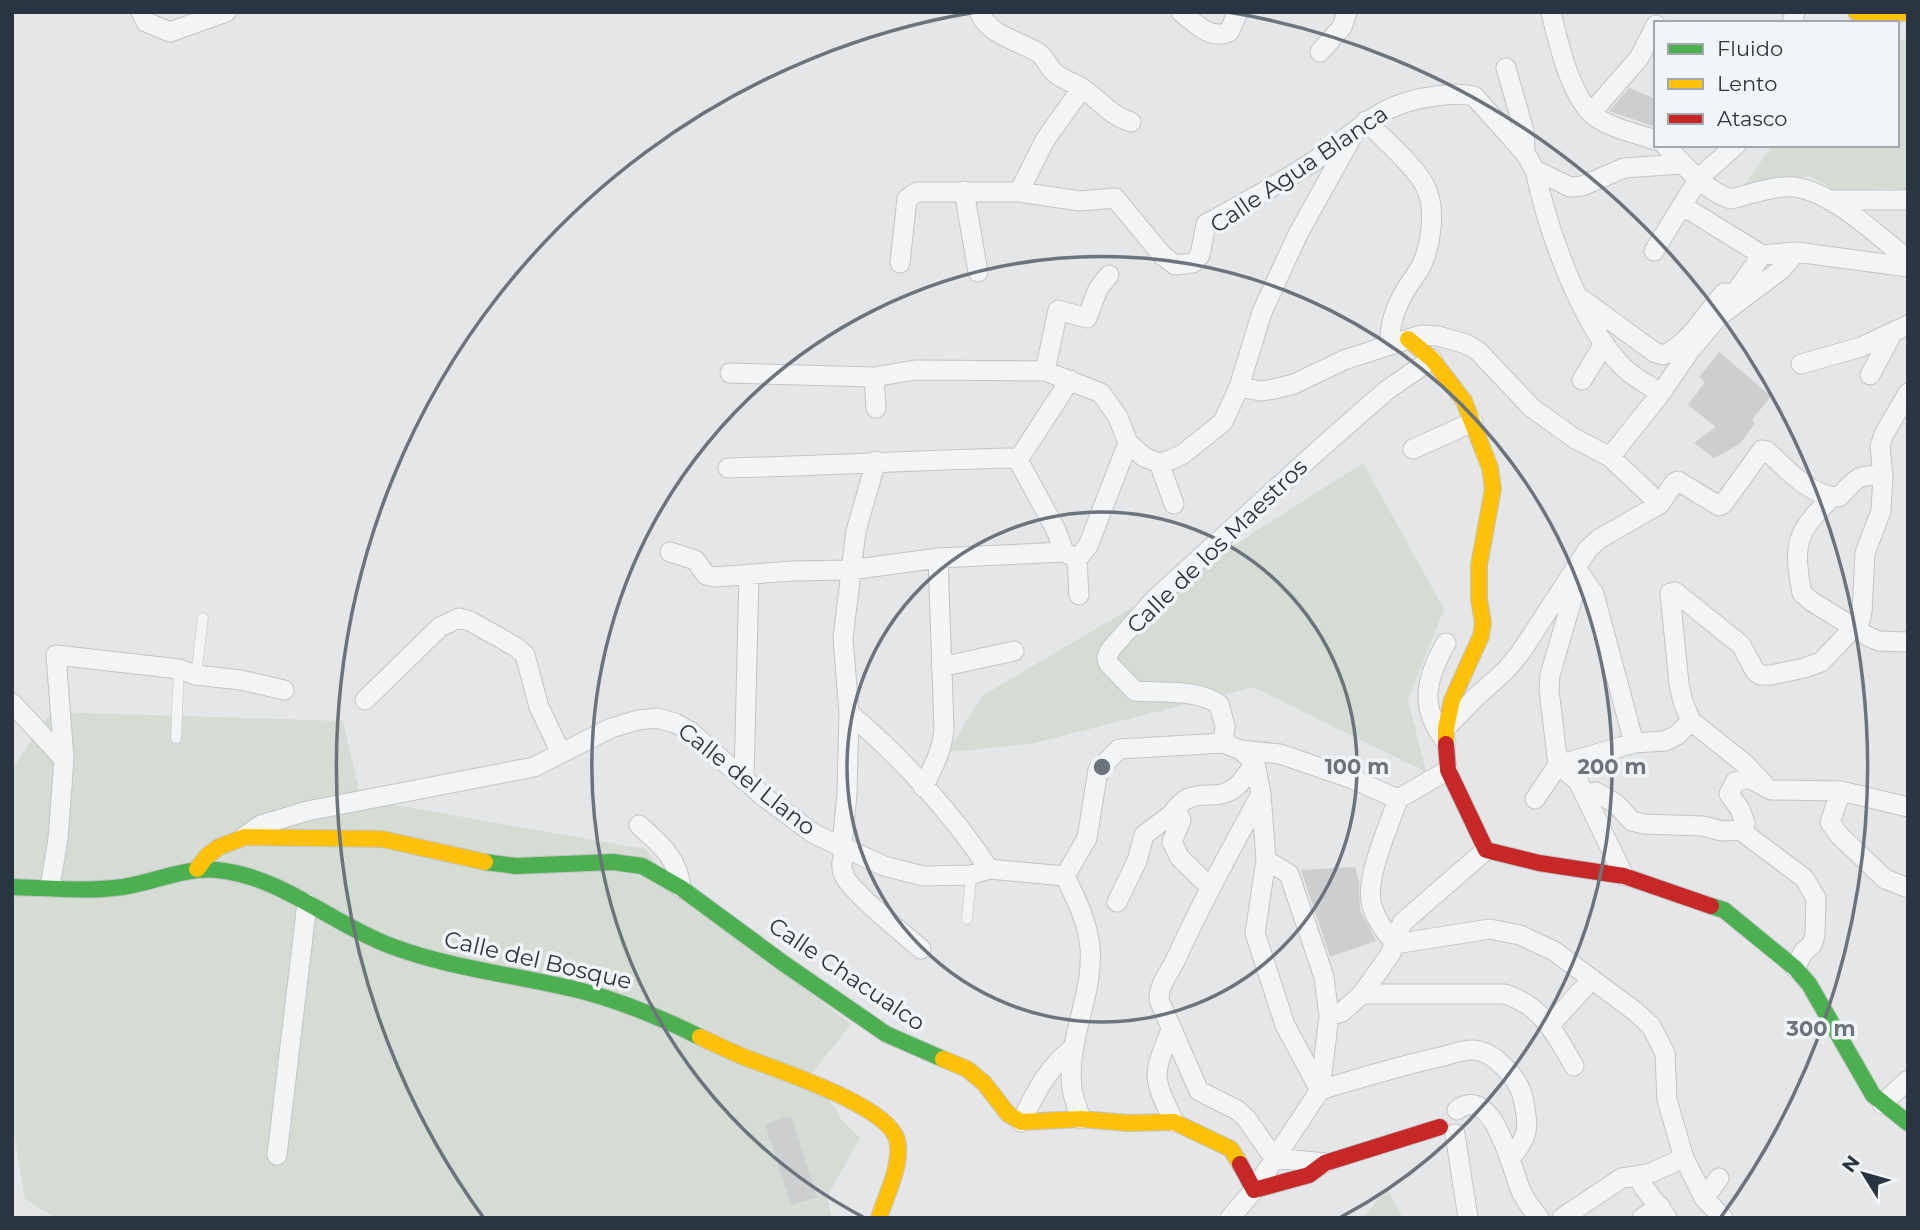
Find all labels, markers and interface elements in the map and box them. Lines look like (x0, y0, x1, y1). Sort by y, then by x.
legend (1654, 21, 1899, 147)
text: Fluido (1717, 36, 1783, 61)
text: Lento (1717, 71, 1777, 96)
street label: Calle Agua Blanca (1205, 99, 1393, 239)
text: Atasco (1717, 106, 1788, 131)
street label: Calle de los Maestros (1121, 453, 1313, 639)
street label: Calle del Llano (673, 717, 821, 841)
text: 100 m (1325, 754, 1389, 779)
text: 200 m (1578, 754, 1646, 779)
centre of rings (1090, 755, 1114, 779)
street label: Calle Chacualco (763, 911, 931, 1037)
street label: Calle del Bosque (441, 925, 635, 995)
text: 300 m (1786, 1016, 1855, 1041)
north arrow (1829, 1139, 1899, 1209)
text: N (1837, 1151, 1865, 1177)

